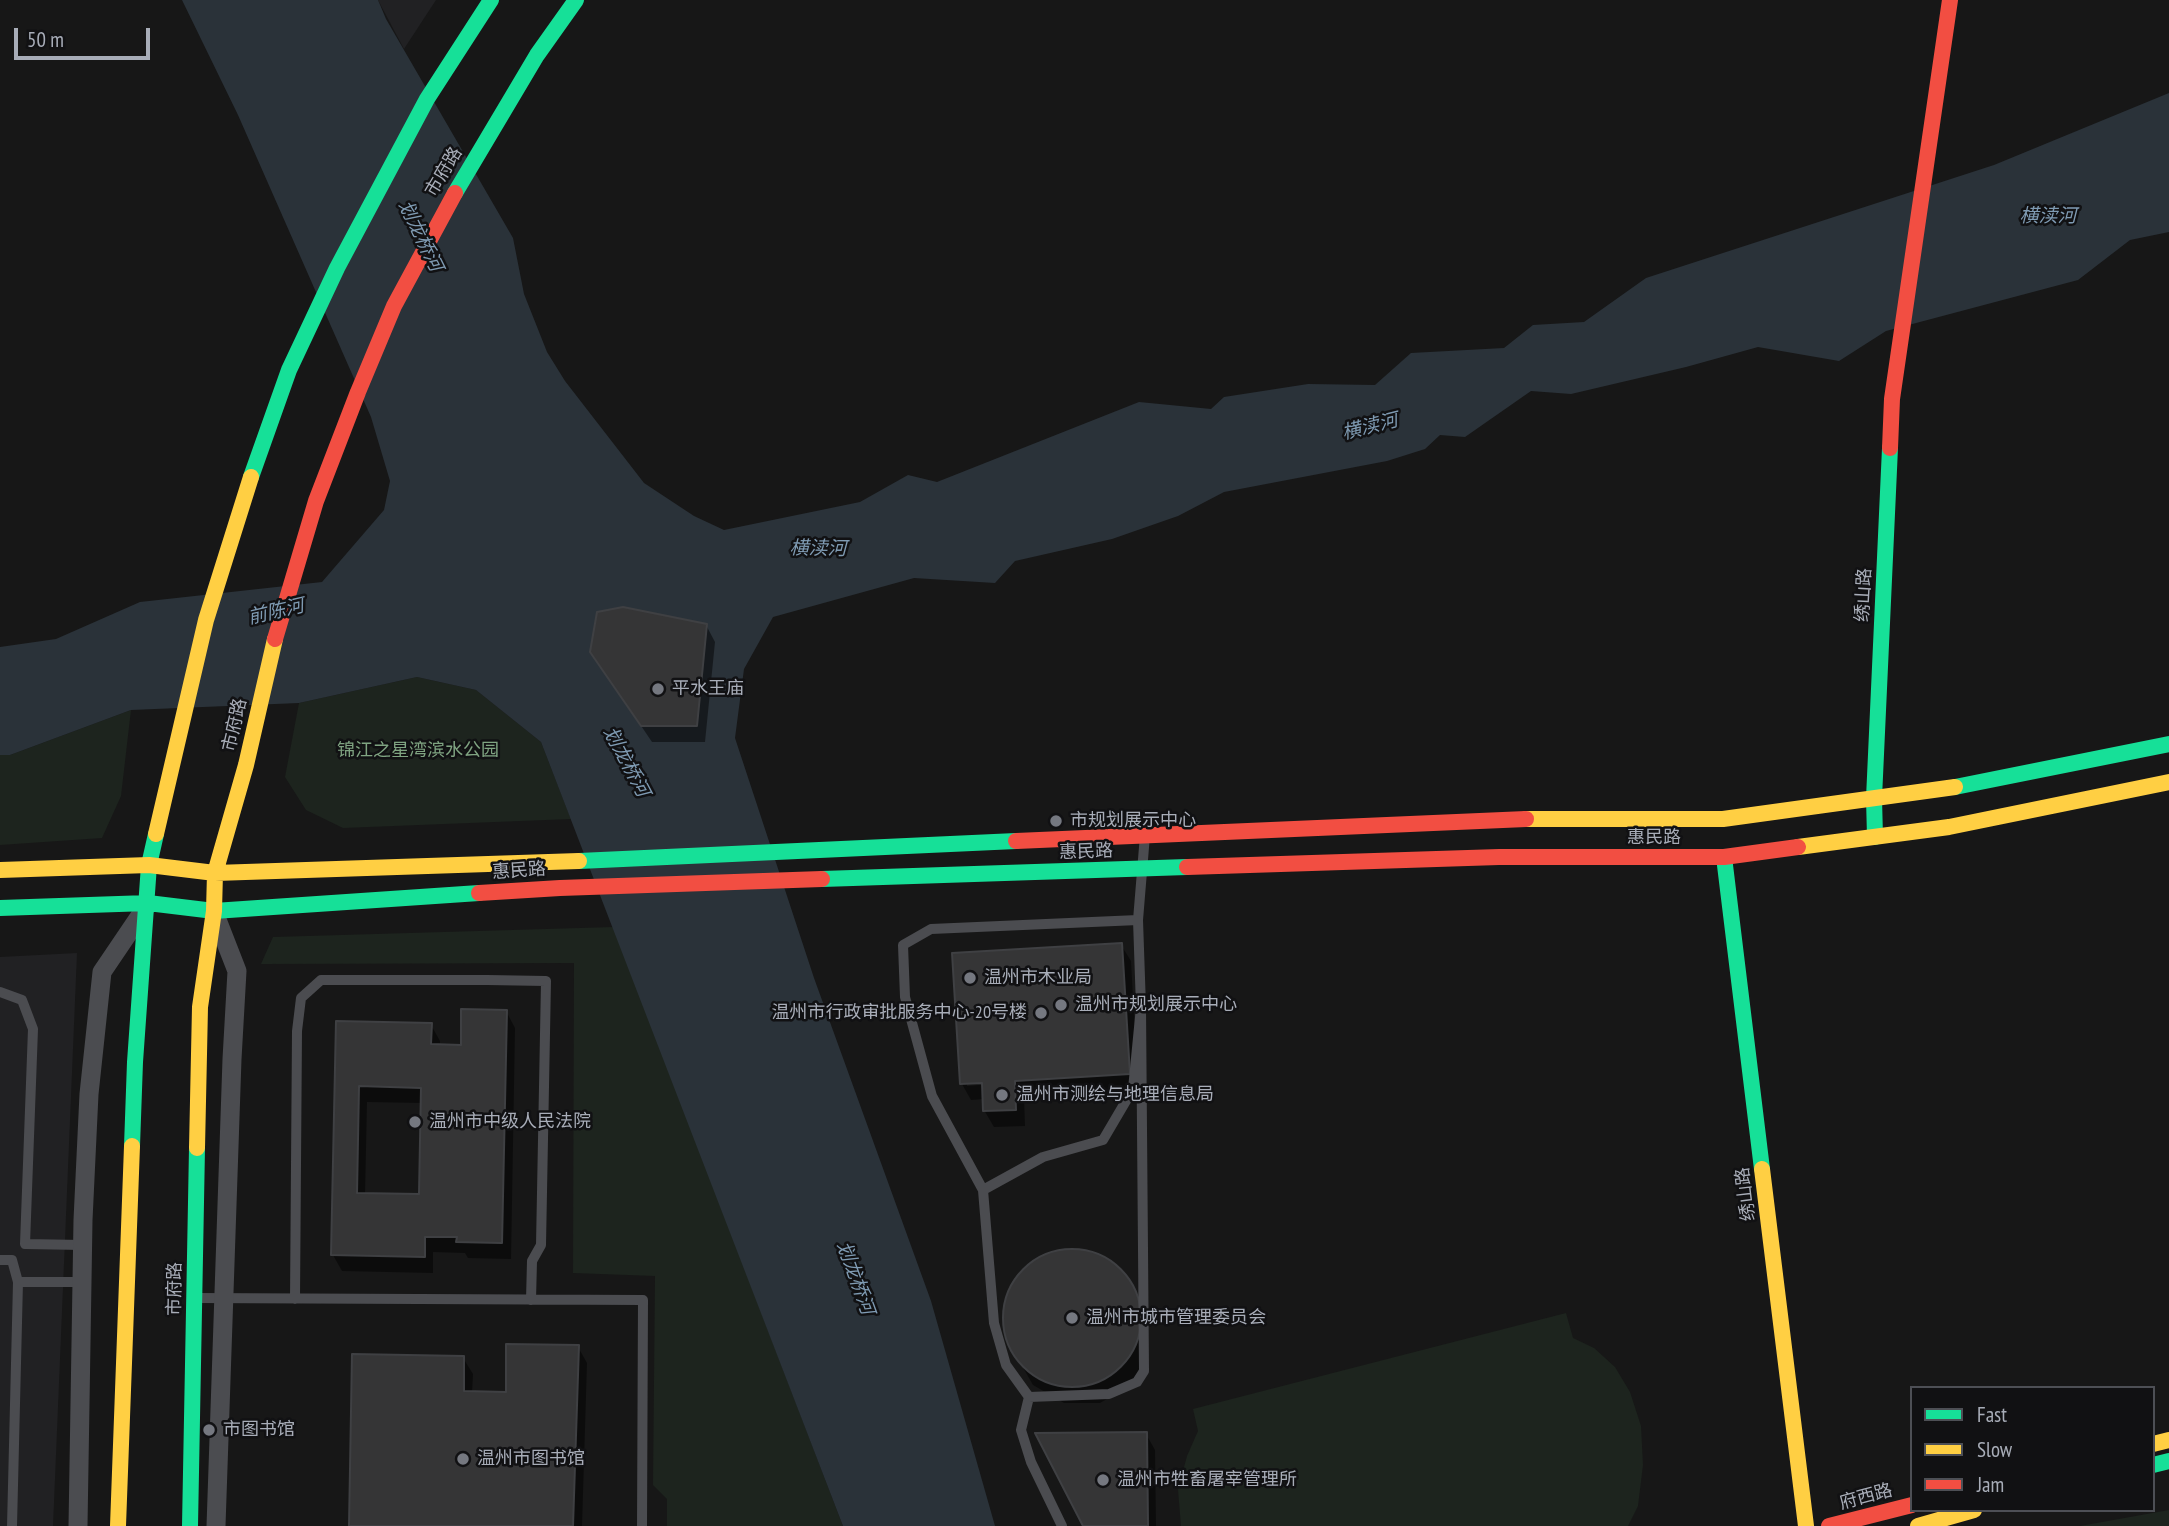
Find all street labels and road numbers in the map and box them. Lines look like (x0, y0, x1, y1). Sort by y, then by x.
street label: 市府路 (421, 143, 467, 201)
street label: 绣山路 (1852, 567, 1876, 623)
street label: 市府路 (218, 696, 252, 754)
street label: 惠民路 (1627, 827, 1681, 849)
street label: 惠民路 (1059, 840, 1113, 864)
street label: 惠民路 (491, 858, 547, 884)
street label: 绣山路 (1732, 1166, 1760, 1222)
street label: 市府路 (164, 1262, 186, 1316)
street label: 府西路 (1837, 1480, 1895, 1514)

